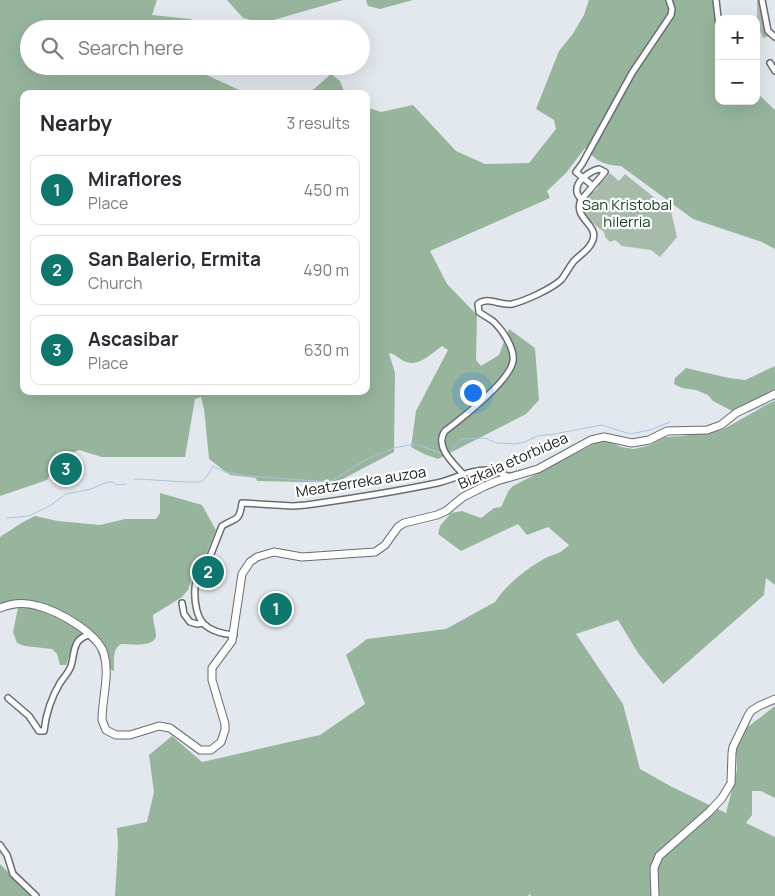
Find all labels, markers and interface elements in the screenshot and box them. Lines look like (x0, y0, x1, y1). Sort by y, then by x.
map controls (715, 15, 760, 105)
button: + (715, 15, 760, 60)
search box (20, 20, 370, 75)
icon: search (38, 34, 66, 62)
text: Search here (78, 35, 184, 61)
button: − (715, 60, 760, 105)
text: Nearby (40, 109, 112, 137)
text: 3 results (287, 112, 350, 134)
text: Miraflores (88, 166, 182, 192)
text: 1 (53, 179, 61, 201)
text: 450 m (304, 179, 349, 201)
text: Place (88, 192, 128, 214)
park label: San Kristobal hilerria (582, 194, 672, 232)
text: San Balerio, Ermita (88, 246, 261, 272)
text: 2 (52, 259, 62, 281)
text: 490 m (303, 259, 349, 281)
text: Church (88, 272, 142, 294)
text: Ascasibar (88, 326, 179, 352)
text: 3 (52, 339, 62, 361)
text: 630 m (304, 339, 349, 361)
text: Place (88, 352, 128, 374)
your location (460, 380, 486, 406)
street label: Bizkaia etorbidea (455, 427, 571, 494)
pin: 3 (50, 450, 82, 488)
street label: Meatzerreka auzoa (294, 461, 428, 502)
pin: 2 (192, 553, 224, 591)
pin: 1 (260, 590, 292, 628)

